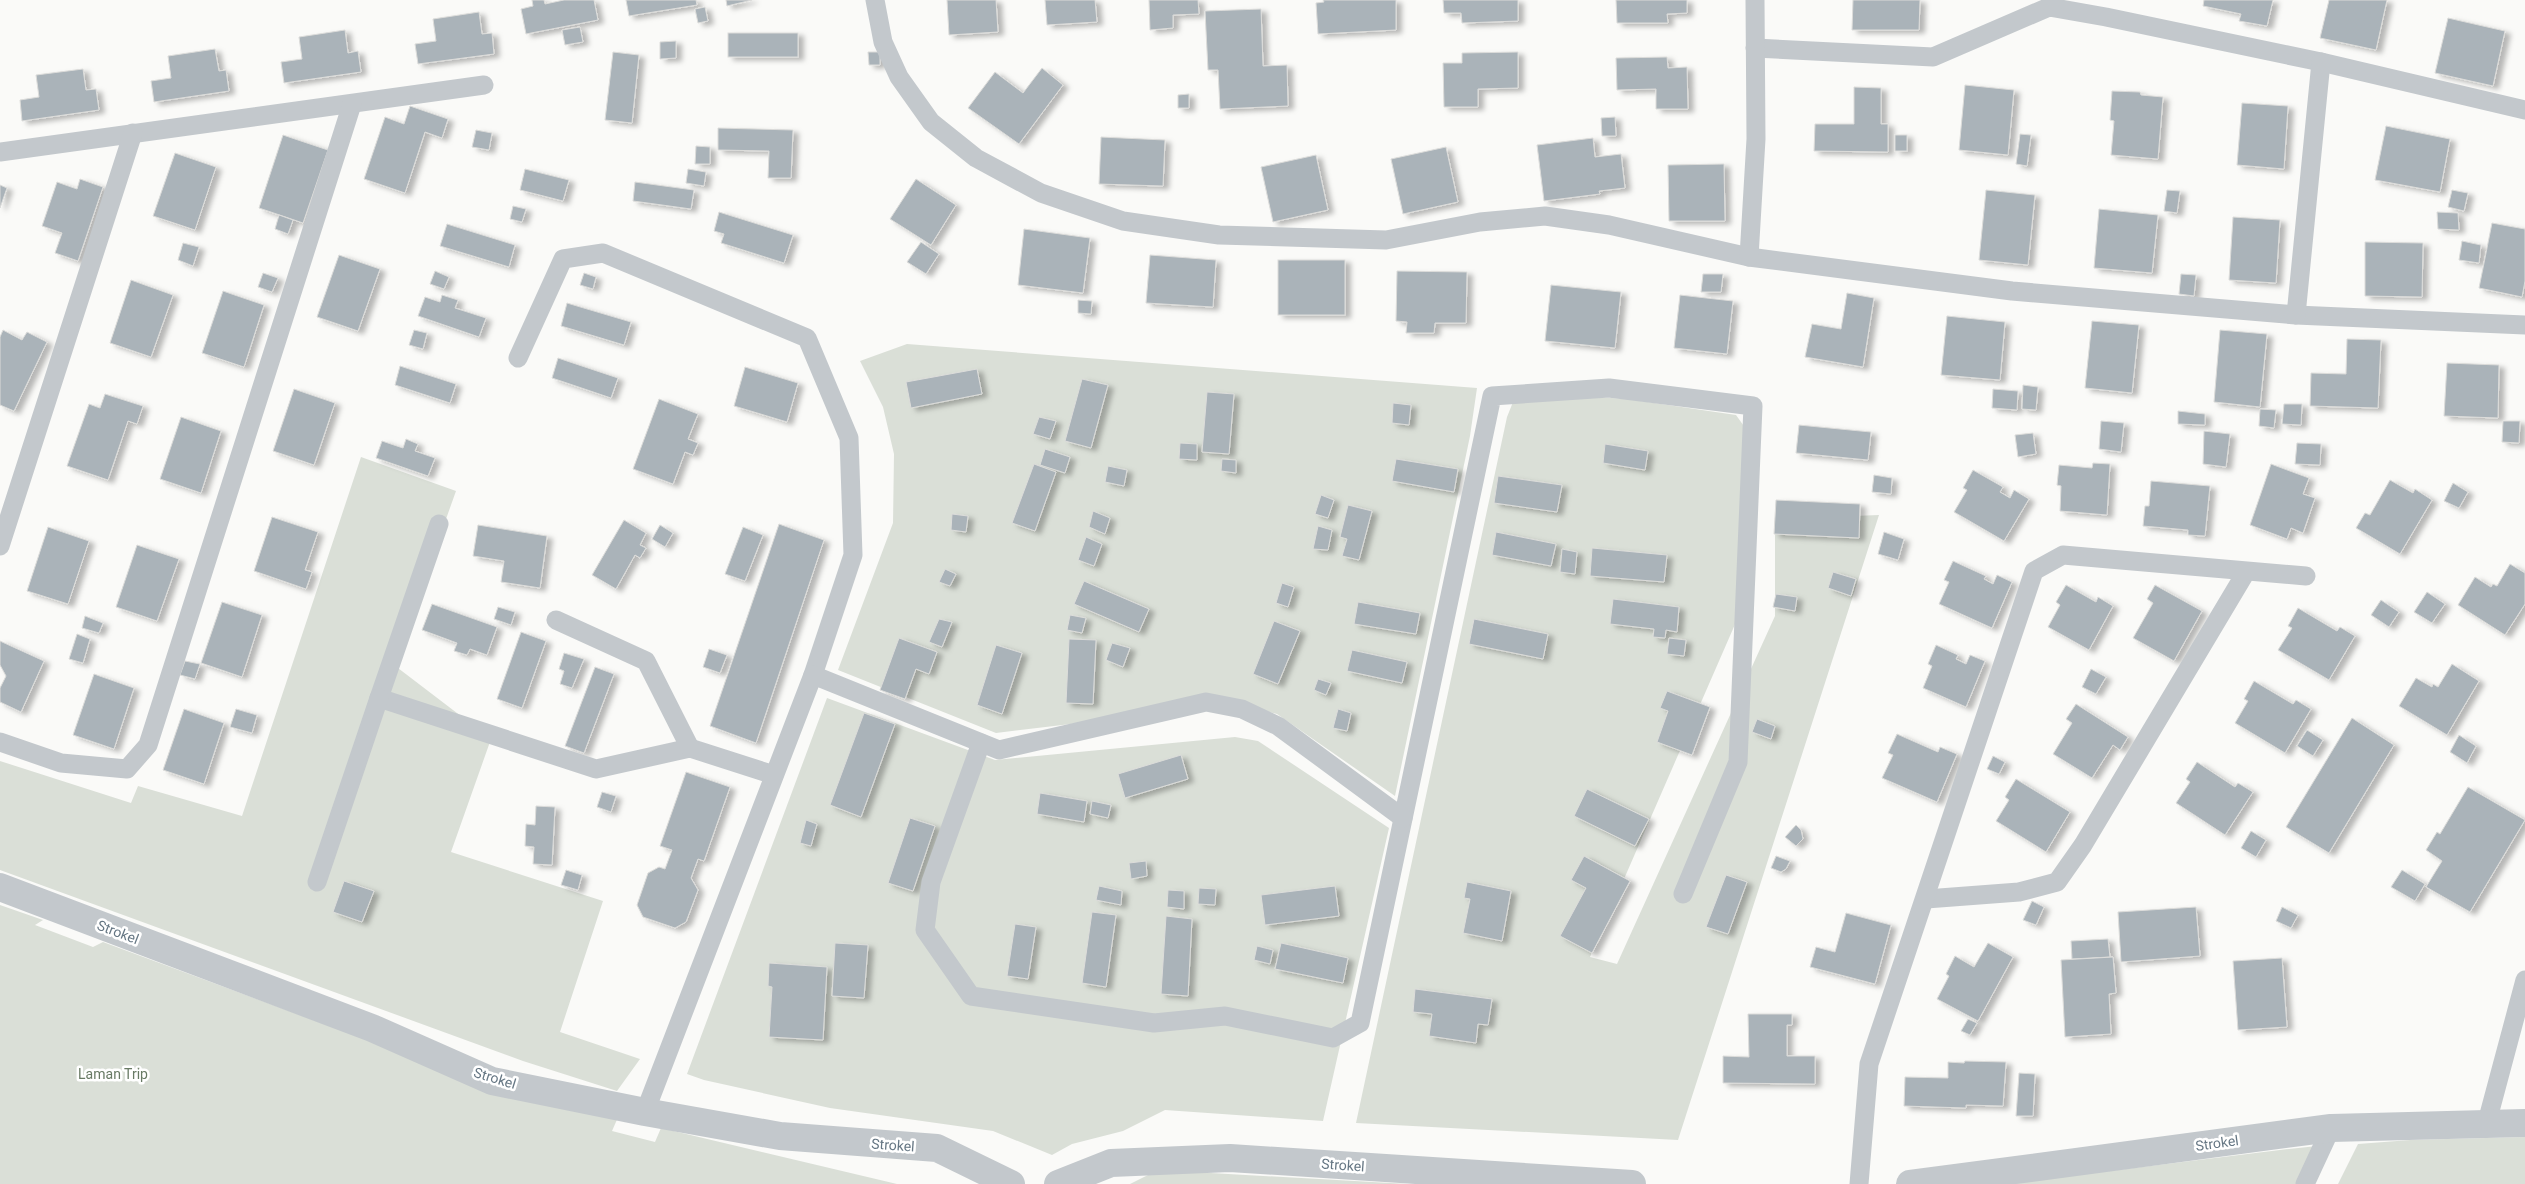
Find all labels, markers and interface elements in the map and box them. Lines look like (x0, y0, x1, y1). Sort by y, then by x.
street label: Strokel (95, 917, 141, 947)
street label: Strokel (472, 1064, 518, 1092)
park label: Laman Trip (78, 1066, 148, 1082)
street label: Strokel (2194, 1132, 2240, 1154)
street label: Strokel (871, 1136, 915, 1154)
street label: Strokel (1321, 1156, 1365, 1174)

